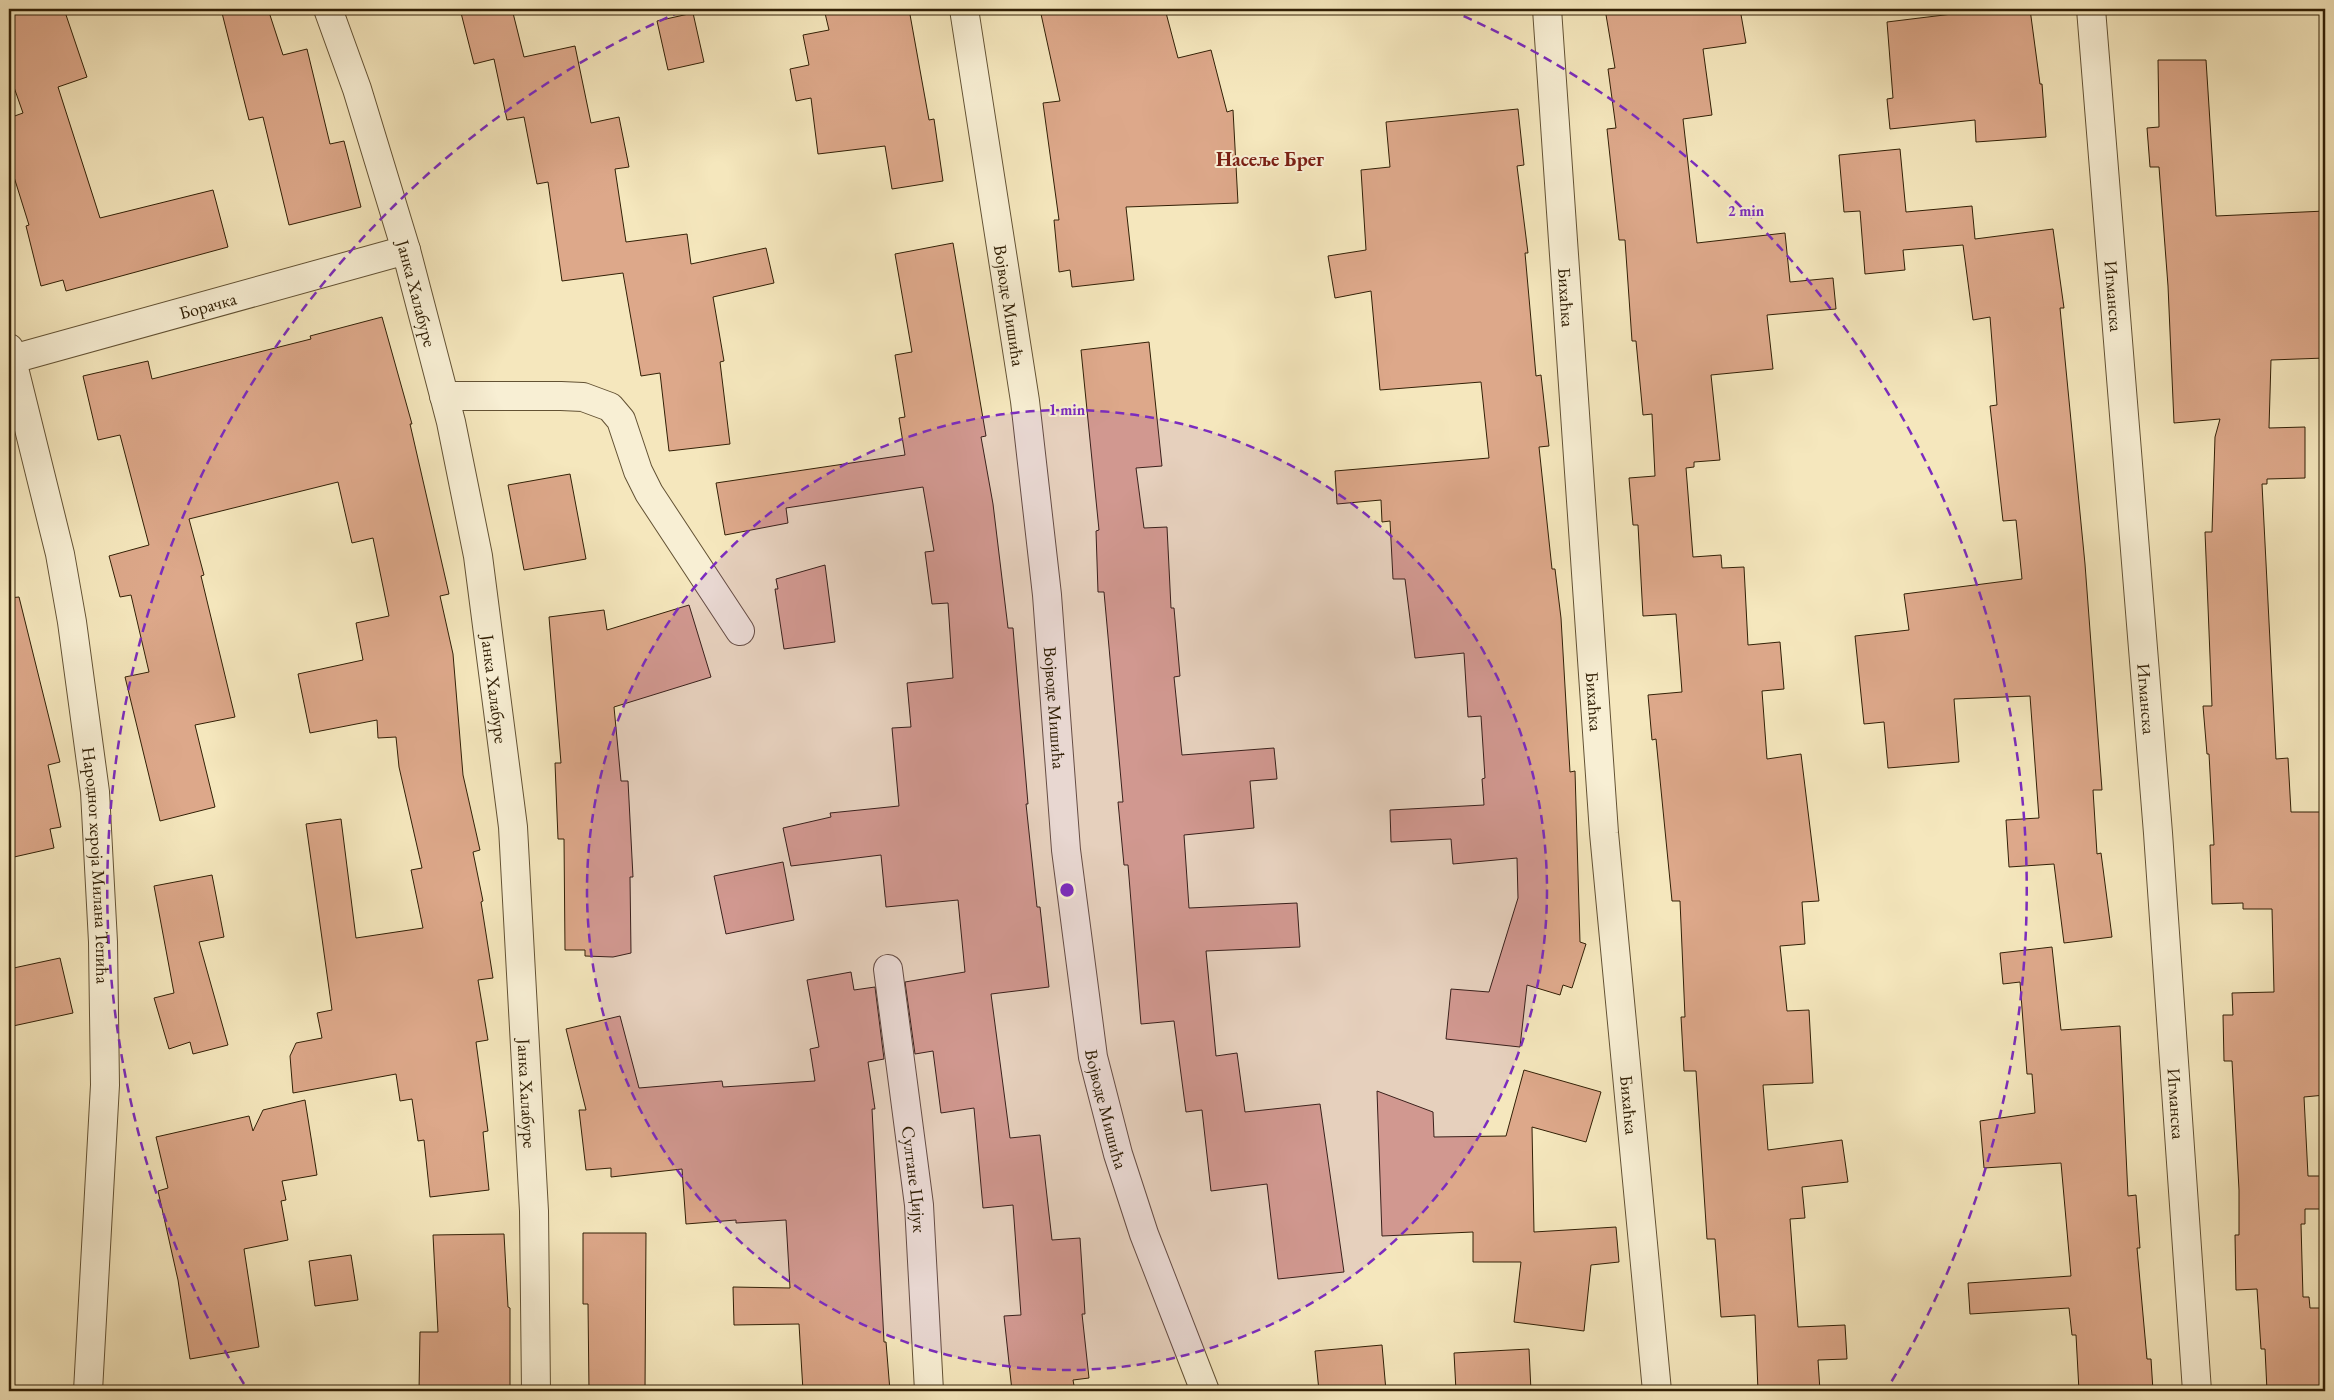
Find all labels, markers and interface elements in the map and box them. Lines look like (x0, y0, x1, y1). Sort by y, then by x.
district label: Насеље Брег (1216, 146, 1324, 172)
text: 2 min (1728, 201, 1765, 220)
street label: Јанка Халабуре (391, 235, 442, 349)
street label: Војводе Мишића (989, 243, 1031, 369)
street label: Игманска (2100, 260, 2129, 333)
street label: Бихаћка (1553, 267, 1581, 329)
street label: Борачка (176, 286, 240, 324)
text: 1 min (1049, 400, 1086, 419)
street label: Јанка Халабуре (476, 631, 514, 745)
street label: Војводе Мишића (1039, 646, 1071, 771)
street label: Игманска (2133, 662, 2161, 736)
street label: Бихаћка (1581, 671, 1608, 733)
street label: Народног хероја Милана Тепића (77, 745, 115, 985)
centre of rings (1058, 881, 1076, 899)
street label: Јанка Халабуре (513, 1036, 542, 1149)
street label: Војводе Мишића (1081, 1048, 1134, 1172)
street label: Игманска (2163, 1067, 2191, 1141)
street label: Бихаћка (1616, 1074, 1644, 1136)
street label: Султане Цијук (897, 1124, 932, 1234)

